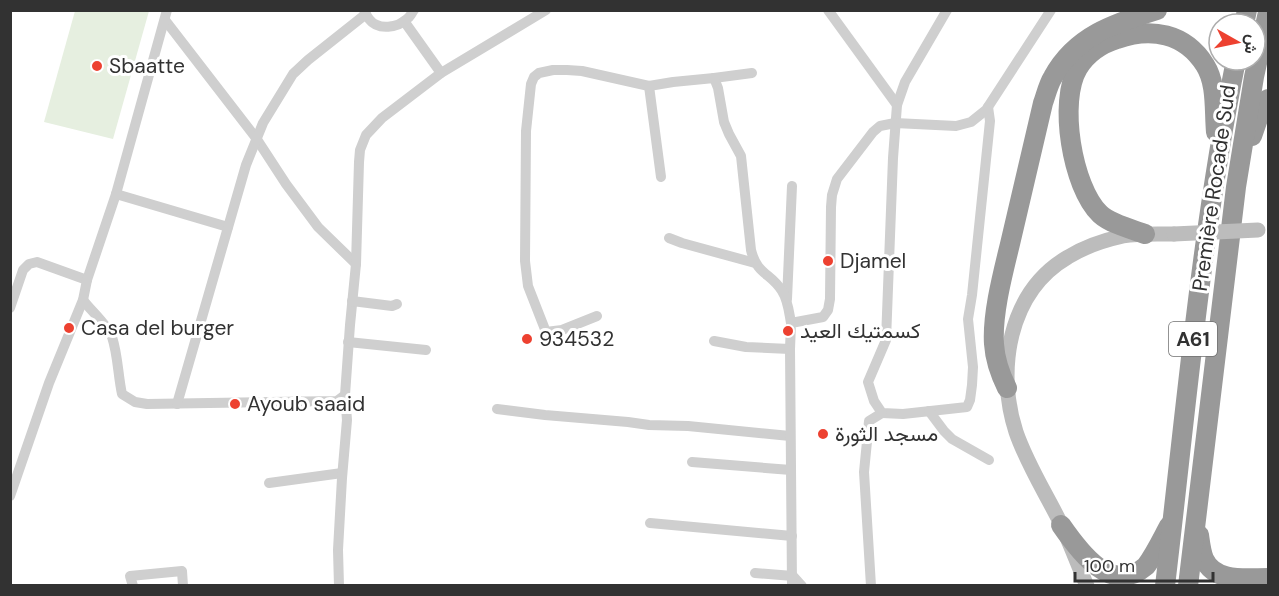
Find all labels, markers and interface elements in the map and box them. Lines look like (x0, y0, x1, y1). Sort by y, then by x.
north arrow (1207, 12, 1267, 72)
text: ش (1239, 33, 1263, 55)
place label: Sbaatte (109, 52, 185, 80)
marker: Sbaatte (90, 59, 104, 73)
street label: Première Rocade Sud (1186, 83, 1242, 293)
place label: Djamel (840, 247, 906, 275)
marker: Djamel (821, 254, 835, 268)
place label: Casa del burger (81, 314, 234, 342)
place label: كسمتيك العيد (800, 317, 921, 345)
marker: Casa del burger (62, 321, 76, 335)
road number: A61 (1169, 322, 1217, 356)
marker: كسمتيك العيد (781, 324, 795, 338)
place label: 934532 (539, 325, 614, 353)
marker: 934532 (520, 332, 534, 346)
place label: Ayoub saaid (247, 390, 365, 418)
marker: Ayoub saaid (228, 397, 242, 411)
place label: مسجد الثورة (835, 420, 938, 448)
marker: مسجد الثورة (816, 427, 830, 441)
scale bar (1075, 545, 1213, 583)
text: 100 m (1084, 554, 1135, 578)

